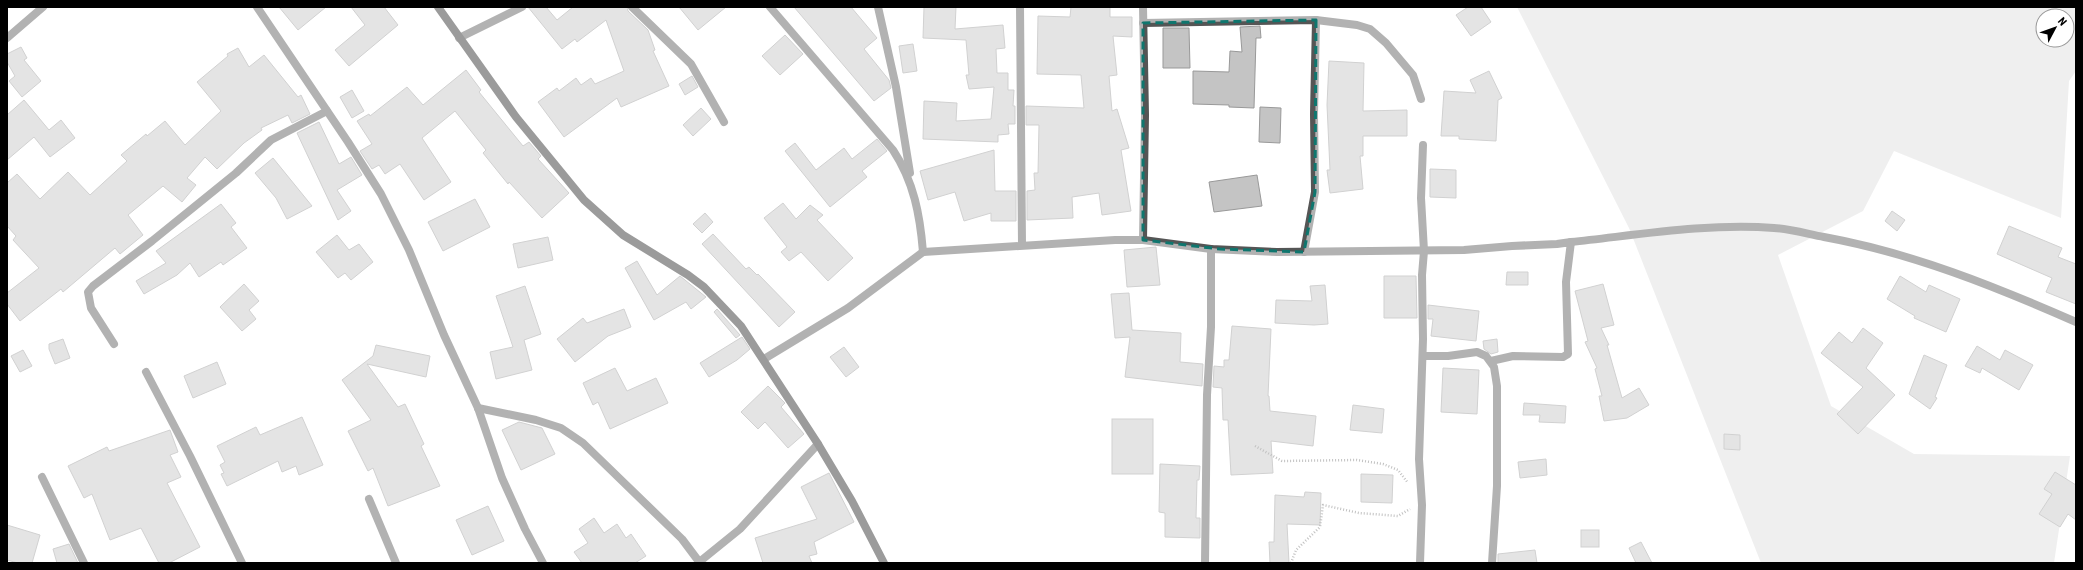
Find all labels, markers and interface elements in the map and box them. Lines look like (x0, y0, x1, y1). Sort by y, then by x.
north arrow (2035, 8, 2075, 48)
text: N (2055, 15, 2069, 29)

